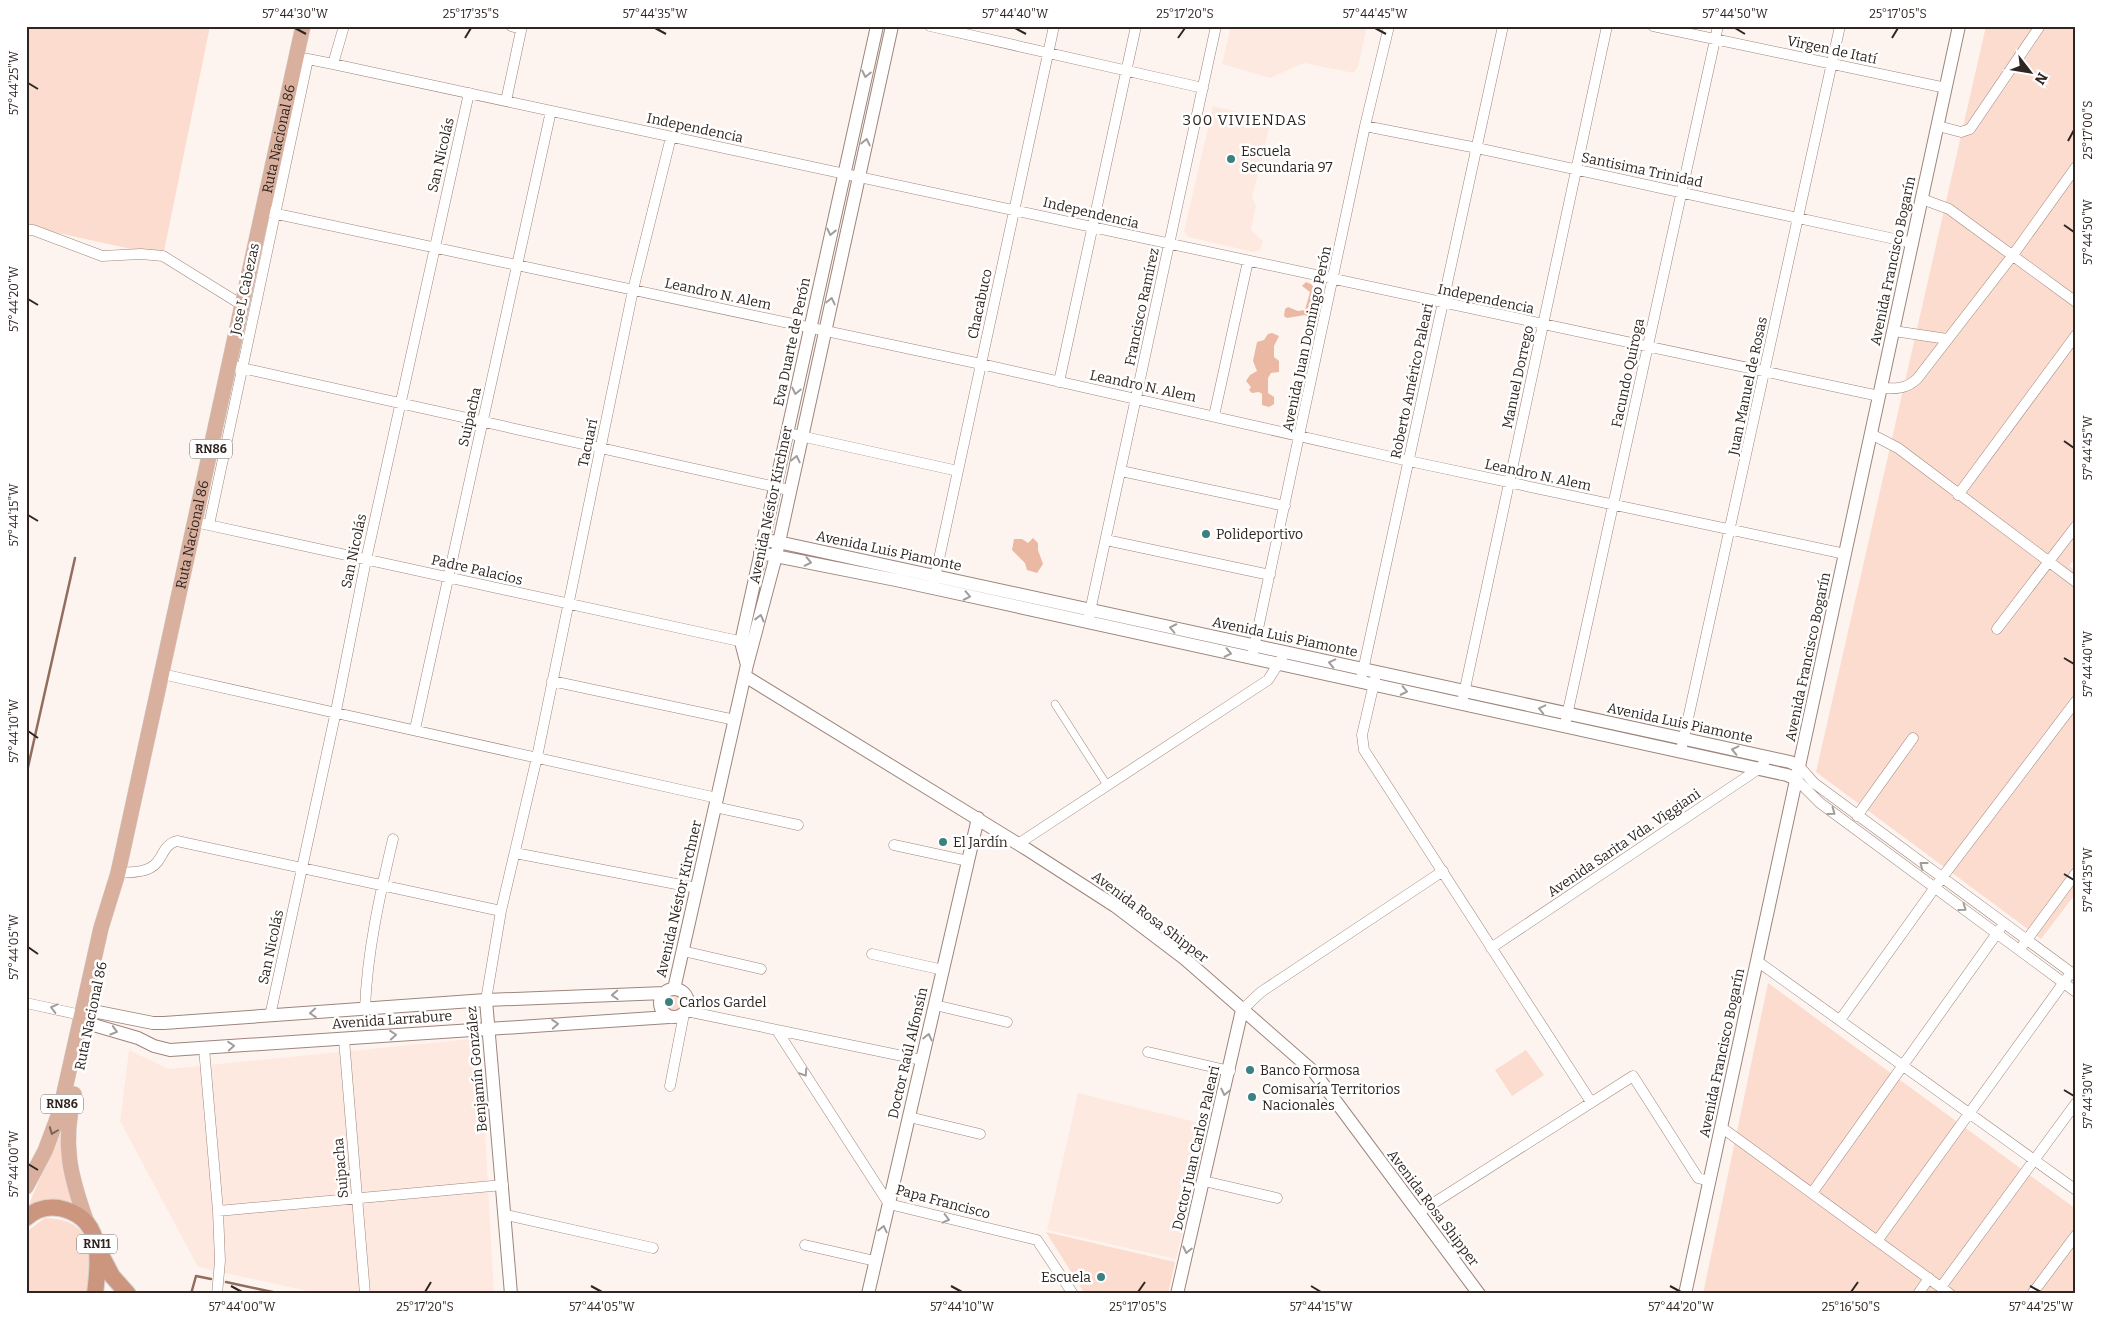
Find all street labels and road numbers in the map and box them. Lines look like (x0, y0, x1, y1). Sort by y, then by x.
street label: Virgen de Itatí (1785, 32, 1879, 68)
street label: Ruta Nacional 86 (258, 83, 298, 195)
street label: Independencia (645, 109, 745, 147)
street label: San Nicolás (424, 116, 458, 194)
street label: Santisima Trinidad (1580, 149, 1704, 191)
street label: Avenida Francisco Bogarín (1867, 175, 1919, 347)
street label: Independencia (1041, 194, 1141, 232)
street label: Jose L Cabezas (227, 242, 263, 337)
street label: Avenida Juan Domingo Perón (1279, 244, 1335, 433)
street label: Francisco Ramírez (1121, 246, 1163, 367)
street label: Chacabuco (964, 267, 996, 341)
street label: Leandro N. Alem (663, 274, 773, 314)
street label: Eva Duarte de Perón (770, 276, 814, 408)
street label: Independencia (1436, 280, 1536, 318)
street label: Roberto Américo Paleari (1387, 302, 1437, 460)
street label: Juan Manuel de Rosas (1725, 315, 1771, 458)
street label: Facundo Quiroga (1608, 316, 1648, 429)
street label: Manuel Dorrego (1499, 324, 1537, 430)
street label: Leandro N. Alem (1088, 366, 1198, 406)
street label: Suipacha (455, 385, 485, 448)
street label: Tacuarí (575, 417, 602, 468)
street label: Avenida Néstor Kirchner (746, 425, 796, 585)
road number: RN86 (190, 439, 232, 458)
street label: Leandro N. Alem (1483, 455, 1593, 495)
street label: Ruta Nacional 86 (172, 479, 212, 591)
street label: San Nicolás (338, 512, 370, 590)
street label: Avenida Luis Piamonte (815, 527, 963, 575)
street label: Padre Palacios (430, 551, 524, 589)
street label: Avenida Francisco Bogarín (1782, 571, 1834, 743)
street label: Avenida Luis Piamonte (1211, 613, 1359, 661)
street label: Avenida Luis Piamonte (1606, 699, 1754, 747)
street label: Avenida Sarita Vda. Viggiani (1544, 785, 1704, 901)
street label: Avenida Néstor Kirchner (653, 819, 705, 979)
street label: Avenida Rosa Shipper (1088, 868, 1212, 966)
street label: San Nicolás (255, 908, 287, 986)
street label: Ruta Nacional 86 (71, 960, 111, 1072)
street label: Avenida Francisco Bogarín (1696, 967, 1748, 1139)
street label: Doctor Raúl Alfonsín (885, 986, 931, 1120)
street label: Benjamín González (463, 1005, 491, 1133)
street label: Avenida Larrabure (331, 1007, 453, 1033)
street label: Doctor Juan Carlos Paleari (1169, 1064, 1223, 1232)
road number: RN86 (41, 1094, 83, 1114)
street label: Suipacha (330, 1137, 352, 1199)
street label: Avenida Rosa Shipper (1384, 1146, 1482, 1270)
street label: Papa Francisco (894, 1181, 992, 1223)
road number: RN11 (77, 1234, 117, 1254)

